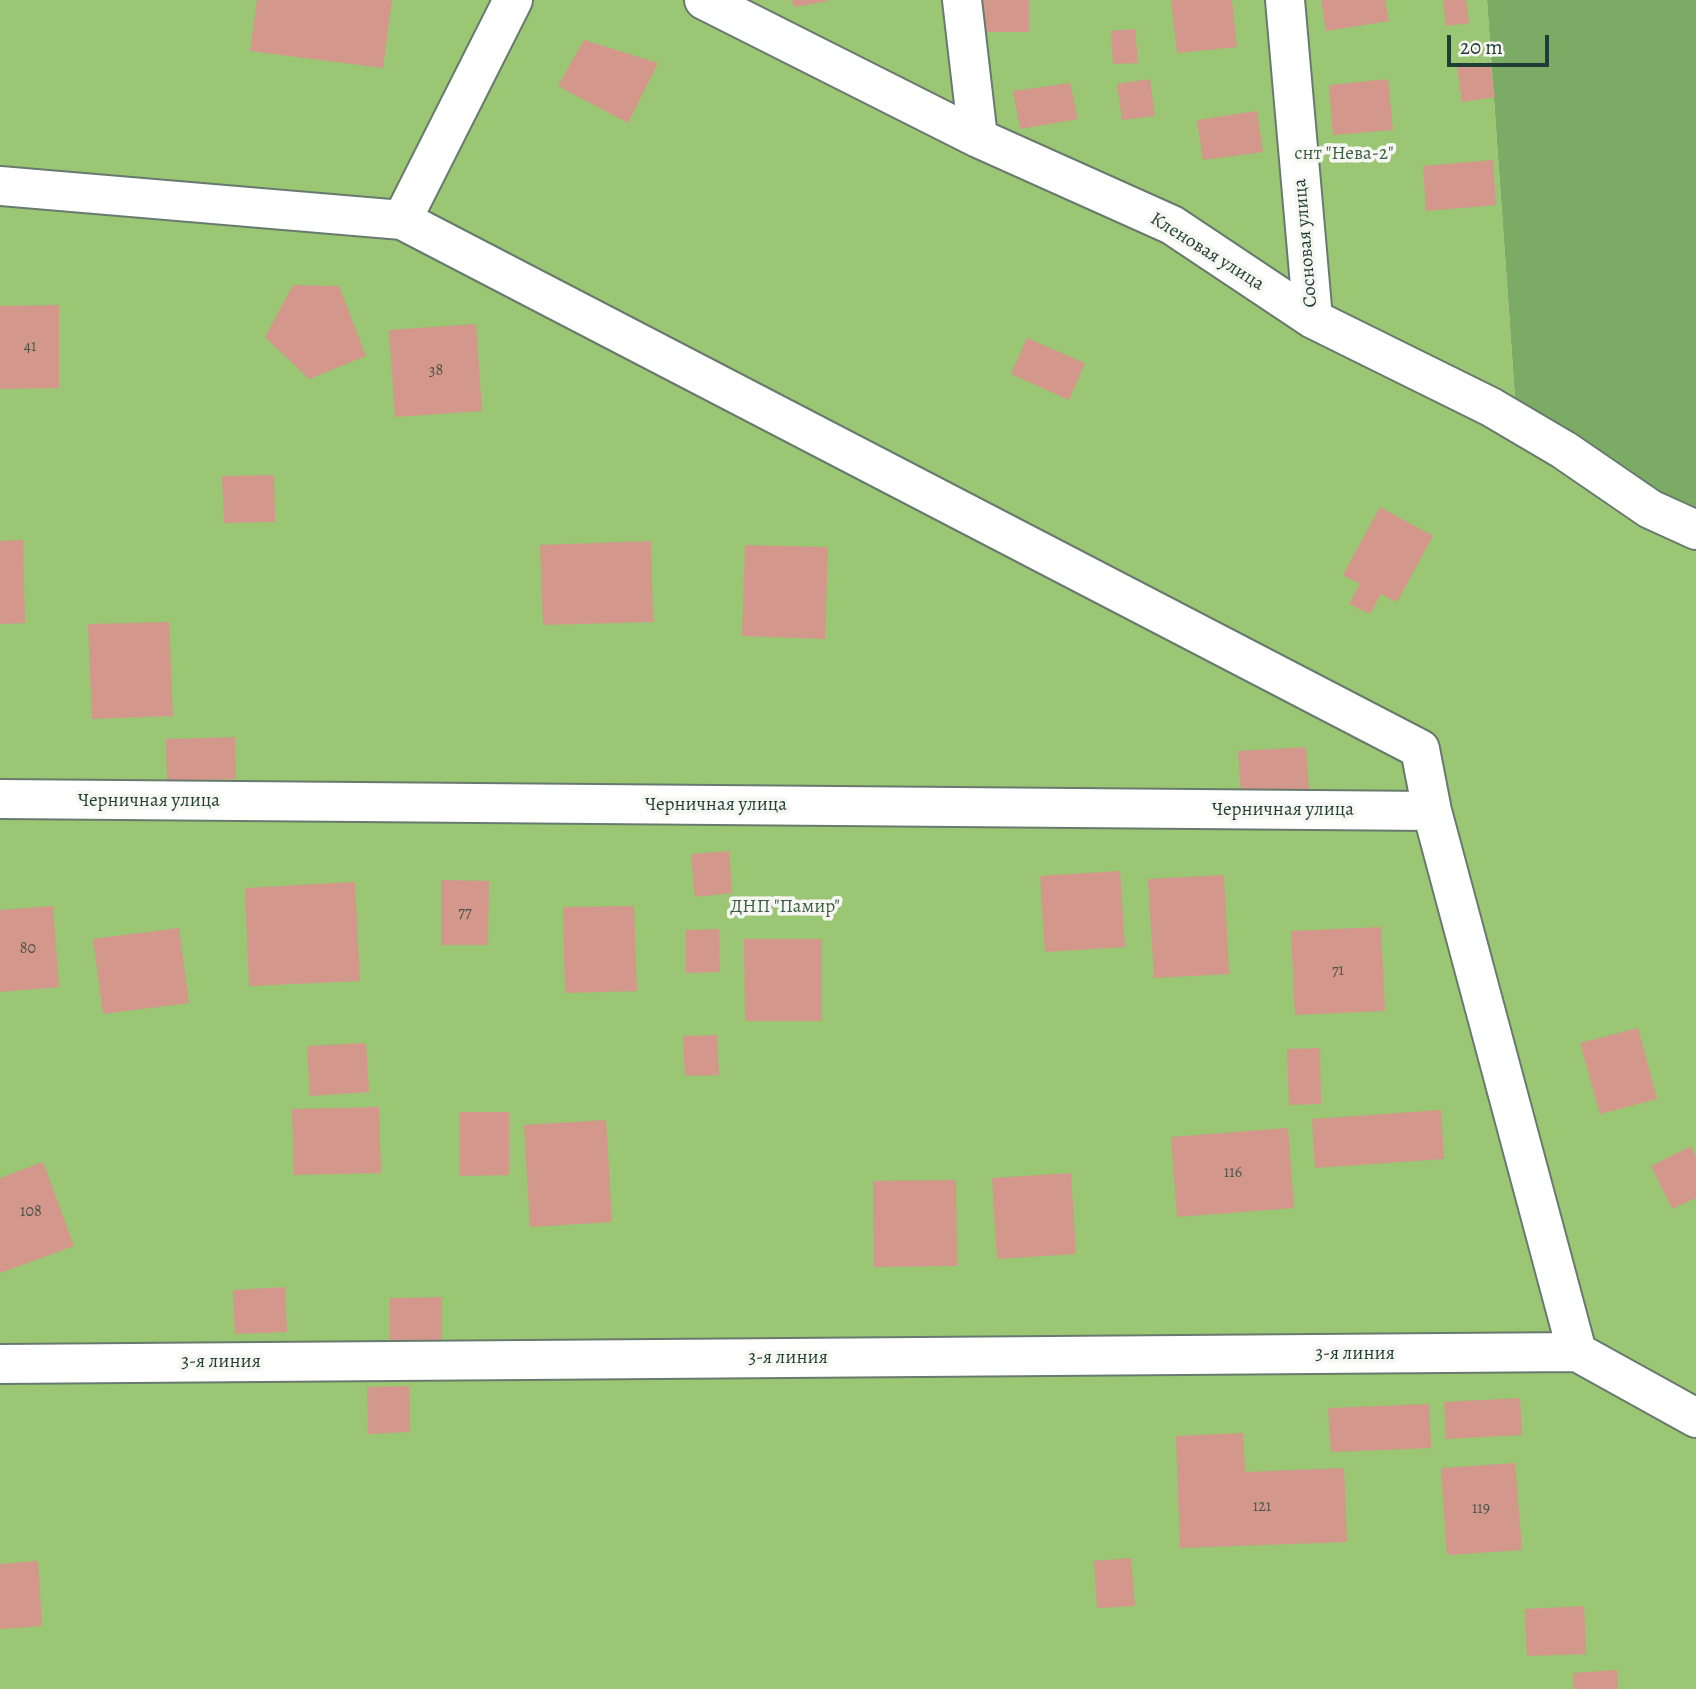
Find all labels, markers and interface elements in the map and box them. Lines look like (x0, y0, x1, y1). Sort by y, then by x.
scale bar (1451, 21, 1552, 65)
text: 20 m (1460, 33, 1503, 61)
park label: снт "Нева-2" (1294, 143, 1394, 165)
street label: Сосновая улица (1289, 178, 1323, 308)
street label: Кленовая улица (1146, 208, 1268, 296)
house number: 41 (24, 337, 36, 357)
house number: 38 (429, 361, 443, 381)
street label: Черничная улица (78, 790, 220, 812)
street label: Черничная улица (645, 794, 787, 816)
street label: Черничная улица (1212, 799, 1354, 821)
park label: ДНП "Памир" (730, 896, 840, 918)
house number: 77 (458, 903, 472, 923)
house number: 80 (20, 939, 36, 959)
house number: 71 (1332, 961, 1344, 981)
house number: 116 (1224, 1163, 1242, 1183)
house number: 108 (20, 1202, 42, 1222)
street label: 3-я линия (1315, 1343, 1395, 1365)
street label: 3-я линия (748, 1347, 828, 1369)
street label: 3-я линия (181, 1351, 261, 1373)
house number: 121 (1253, 1497, 1271, 1517)
house number: 119 (1472, 1499, 1490, 1519)

